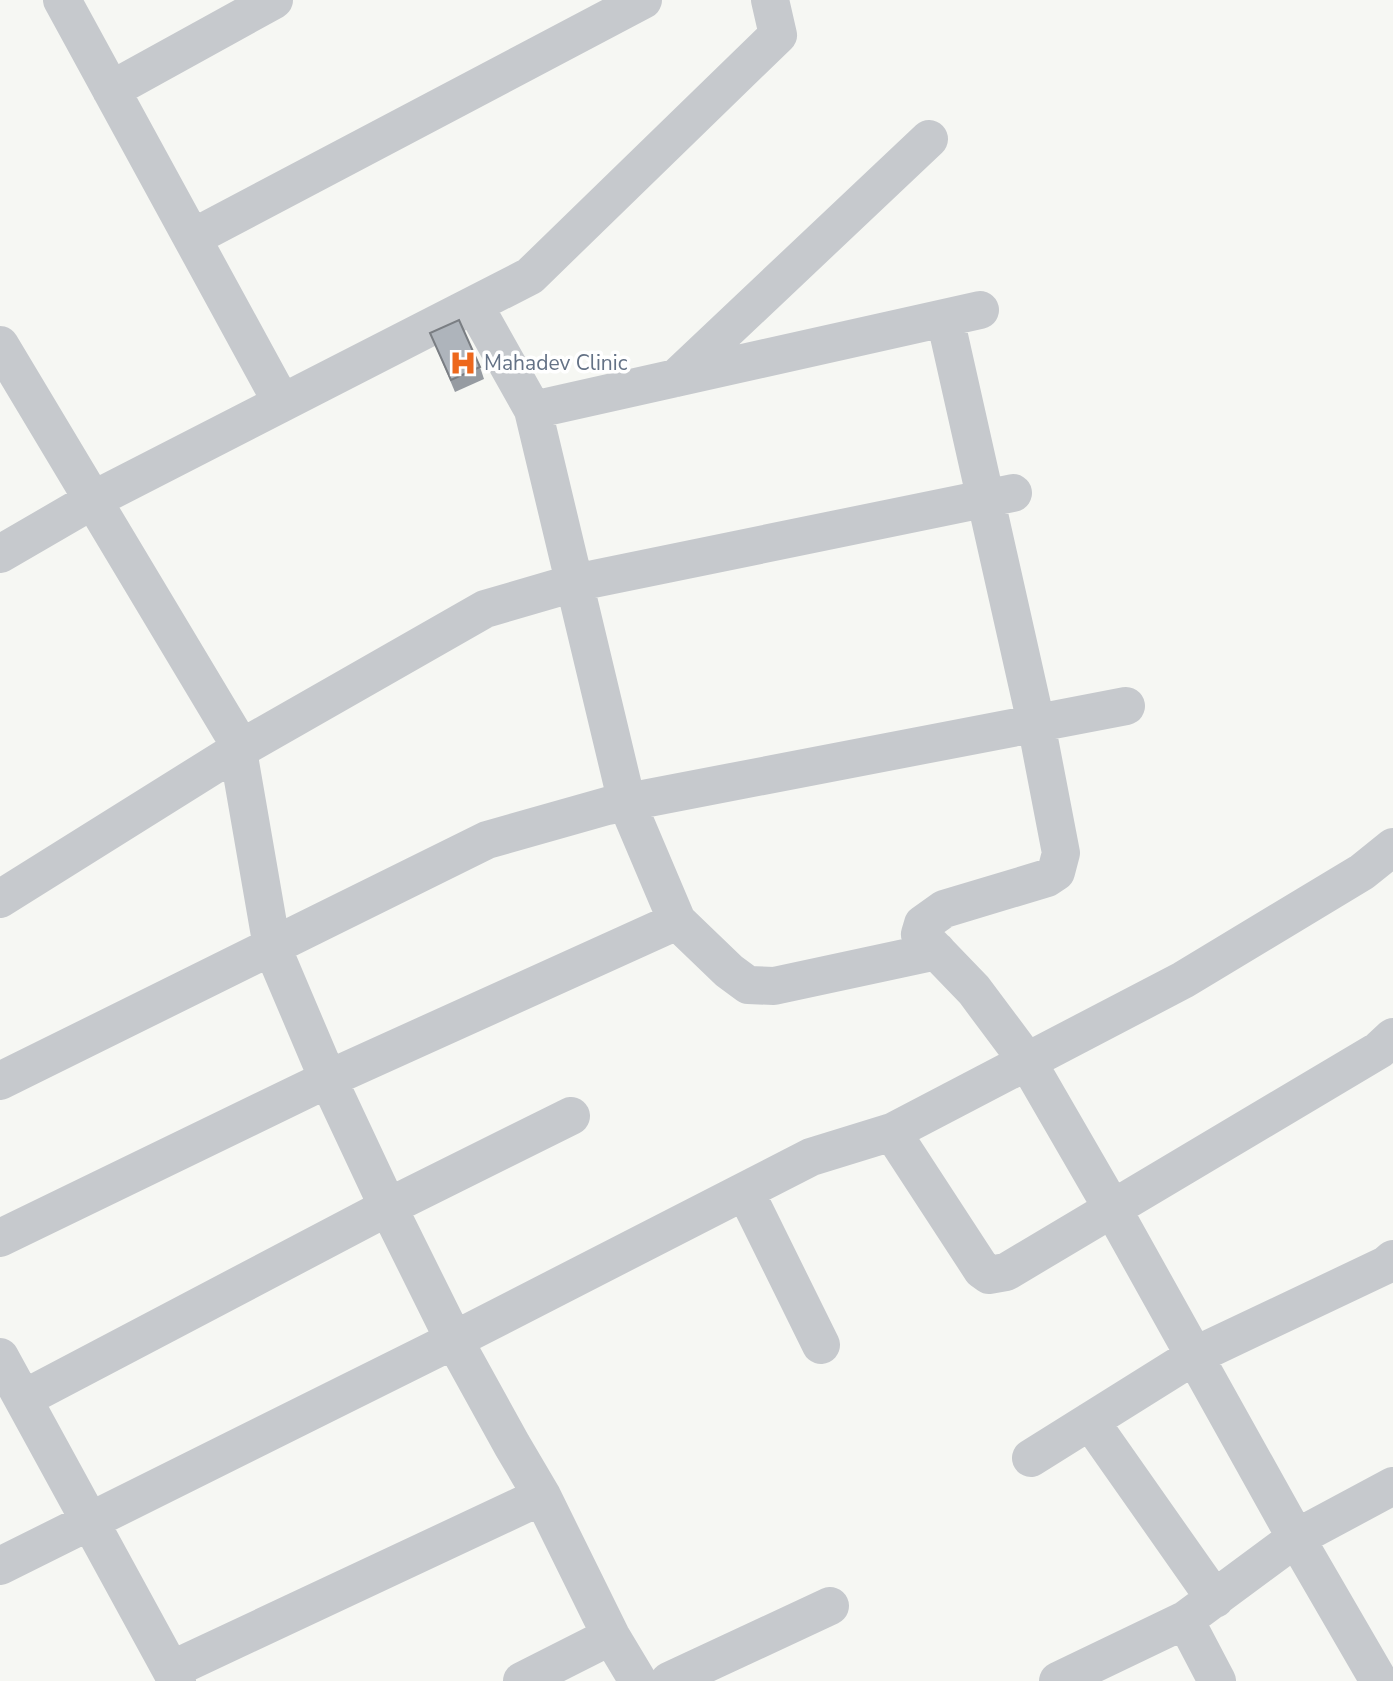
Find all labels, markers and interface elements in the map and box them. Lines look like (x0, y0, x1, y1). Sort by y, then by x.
hospital icon: Mahadev Clinic (448, 348, 478, 378)
place label: Mahadev Clinic (484, 349, 628, 377)

